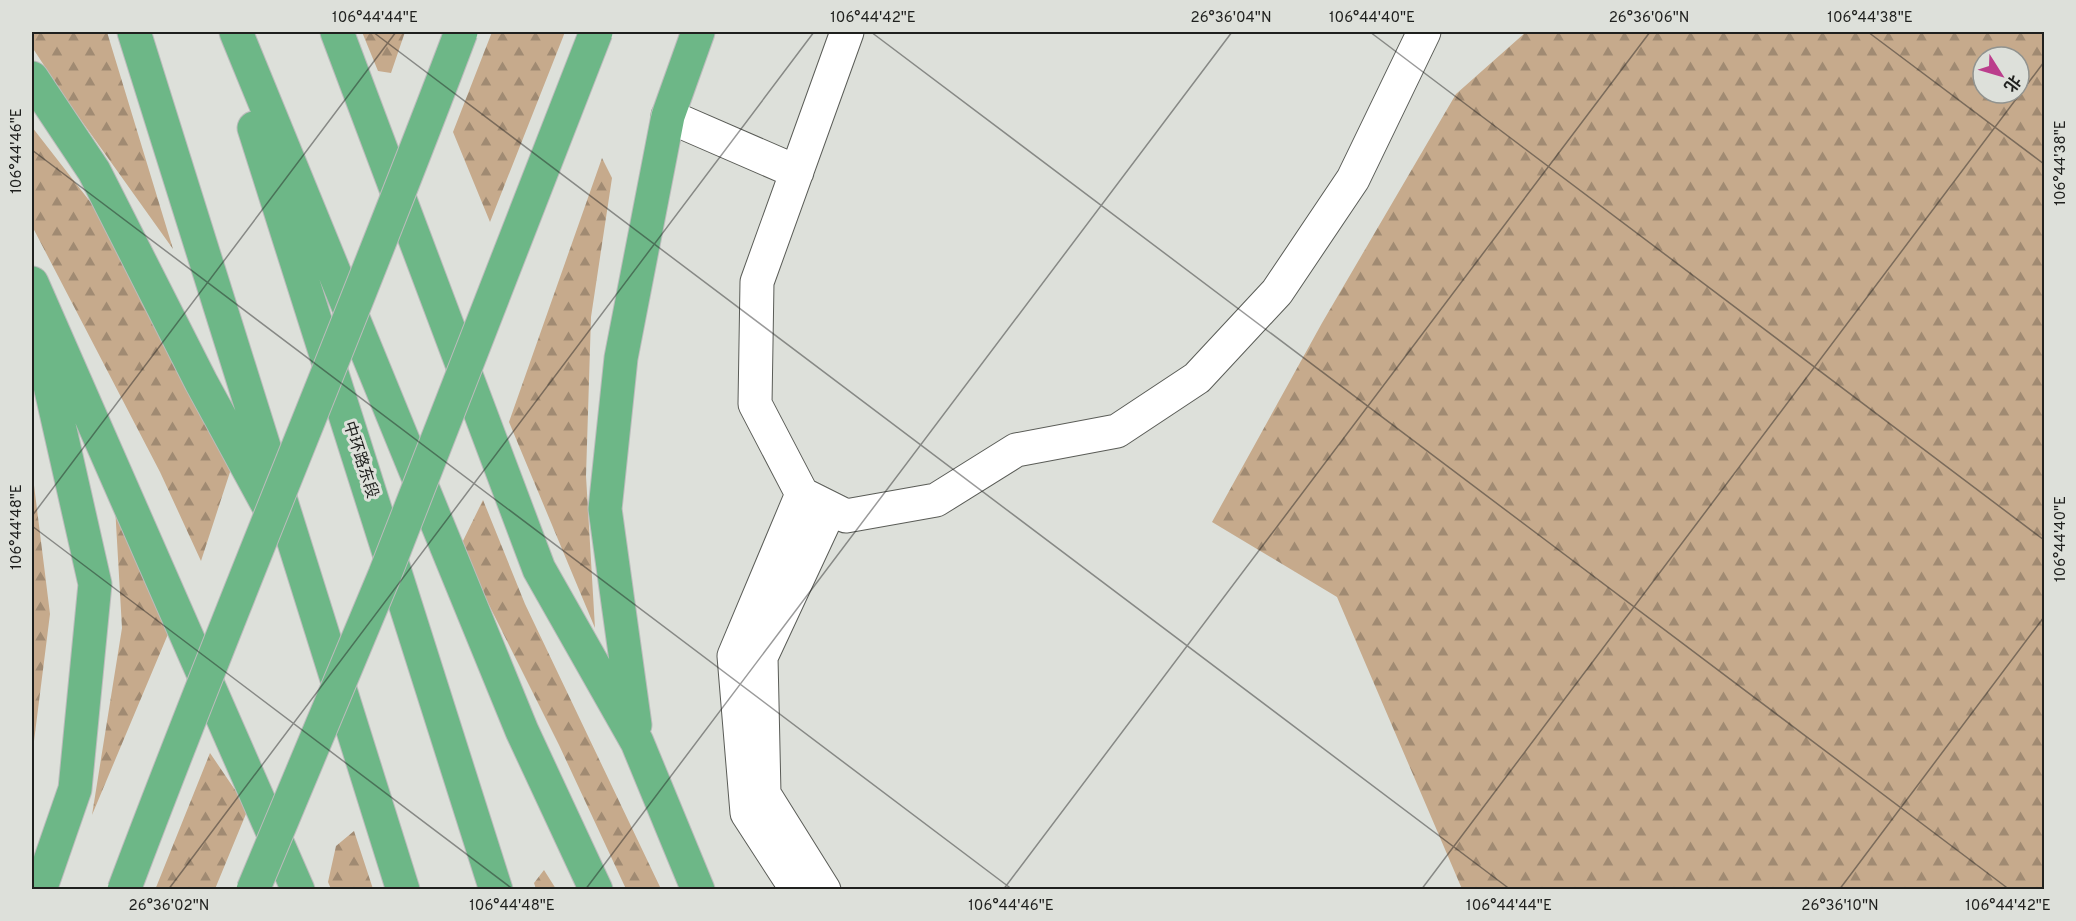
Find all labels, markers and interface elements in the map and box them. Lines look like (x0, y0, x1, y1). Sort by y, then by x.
text: 106°44'44"E (332, 9, 418, 28)
text: 106°44'42"E (830, 9, 916, 28)
text: 26°36'04"N (1190, 9, 1272, 28)
text: 106°44'40"E (1329, 9, 1415, 28)
text: 26°36'06"N (1609, 9, 1689, 28)
text: 106°44'38"E (1827, 9, 1913, 28)
north arrow (1971, 45, 2031, 105)
text: 北 (1999, 70, 2024, 95)
text: 106°44'46"E (8, 108, 27, 194)
text: 106°44'38"E (2052, 120, 2071, 206)
street label: 中环路东段 (338, 419, 382, 501)
text: 106°44'48"E (8, 484, 27, 570)
text: 106°44'40"E (2052, 496, 2071, 582)
text: 26°36'02"N (129, 897, 209, 916)
text: 106°44'48"E (469, 897, 555, 916)
text: 106°44'46"E (968, 897, 1054, 916)
text: 106°44'44"E (1466, 897, 1552, 916)
text: 26°36'10"N (1801, 897, 1879, 916)
text: 106°44'42"E (1965, 897, 2051, 916)

